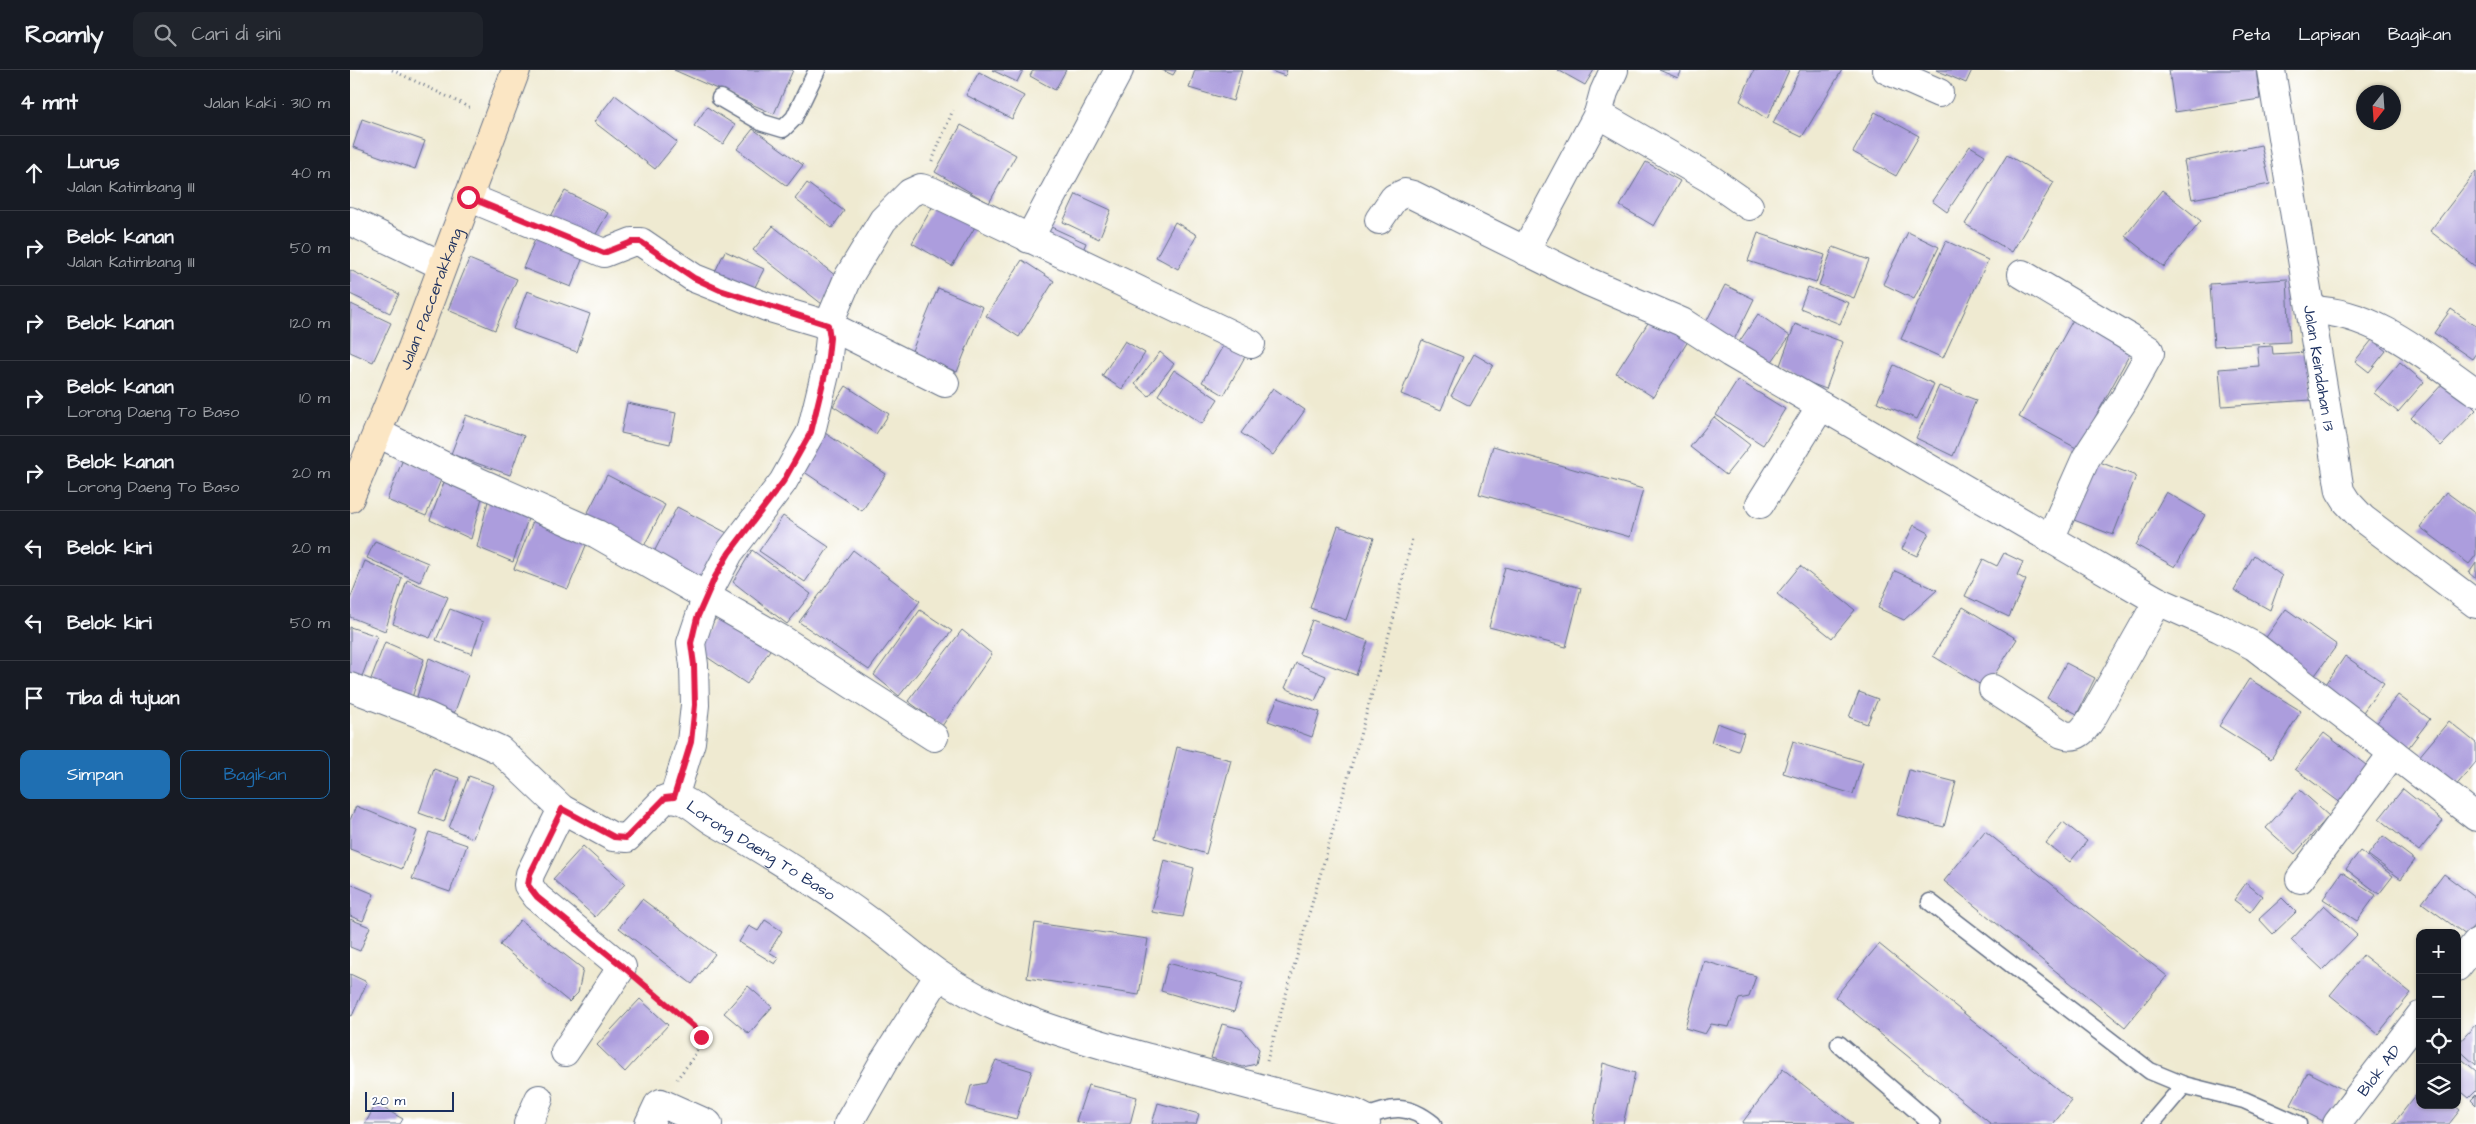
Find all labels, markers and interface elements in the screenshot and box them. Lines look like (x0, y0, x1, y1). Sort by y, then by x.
search box (133, 12, 483, 57)
text: Roamly (25, 18, 103, 52)
icon: search (151, 21, 179, 49)
text: Cari di sini (191, 21, 281, 48)
text: Peta (2233, 22, 2270, 47)
text: Lapisan (2298, 22, 2360, 47)
text: Bagikan (2388, 22, 2451, 47)
north arrow (2356, 85, 2401, 130)
text: 4 mnt (20, 88, 78, 117)
text: Jalan kaki · 310 m (204, 92, 330, 114)
text: Lurus (67, 149, 119, 176)
icon: ahead (20, 159, 48, 187)
text: 40 m (290, 162, 330, 184)
text: Jalan Katimbang III (67, 176, 195, 198)
route start (457, 186, 480, 209)
text: Belok kanan (67, 224, 174, 251)
street label: Jalan Paccerakkang (394, 225, 469, 373)
icon: right (20, 234, 48, 262)
text: 50 m (290, 237, 330, 259)
text: Jalan Katimbang III (67, 251, 195, 273)
street label: Jalan Keindahan 13 (2298, 304, 2340, 433)
icon: right (20, 309, 48, 337)
text: Belok kanan (67, 310, 174, 337)
text: 120 m (290, 312, 330, 334)
text: Belok kanan (67, 374, 174, 401)
icon: right (20, 384, 48, 412)
text: 10 m (299, 387, 330, 409)
text: Lorong Daeng To Baso (67, 401, 239, 423)
text: Belok kanan (67, 449, 174, 476)
icon: right (20, 459, 48, 487)
text: 20 m (292, 462, 330, 484)
text: Lorong Daeng To Baso (67, 476, 239, 498)
icon: left (20, 534, 48, 562)
text: Belok kiri (67, 535, 152, 562)
text: 20 m (292, 537, 330, 559)
icon: left (20, 609, 48, 637)
text: Belok kiri (67, 610, 152, 637)
text: 50 m (290, 612, 330, 634)
icon: arrive (20, 684, 48, 712)
text: Tiba di tujuan (67, 685, 179, 712)
button: Simpan (20, 750, 170, 799)
button: Bagikan (180, 750, 330, 799)
street label: Lorong Daeng To Baso (682, 795, 840, 906)
map controls (2416, 929, 2461, 1109)
button: + (2416, 929, 2461, 974)
button: − (2416, 974, 2461, 1019)
button: locate (2416, 1019, 2461, 1064)
route end (690, 1026, 713, 1049)
street label: Blok AD (2352, 1040, 2406, 1101)
button: layers (2416, 1064, 2461, 1109)
scale bar (365, 1089, 454, 1112)
text: 20 m (372, 1091, 405, 1111)

